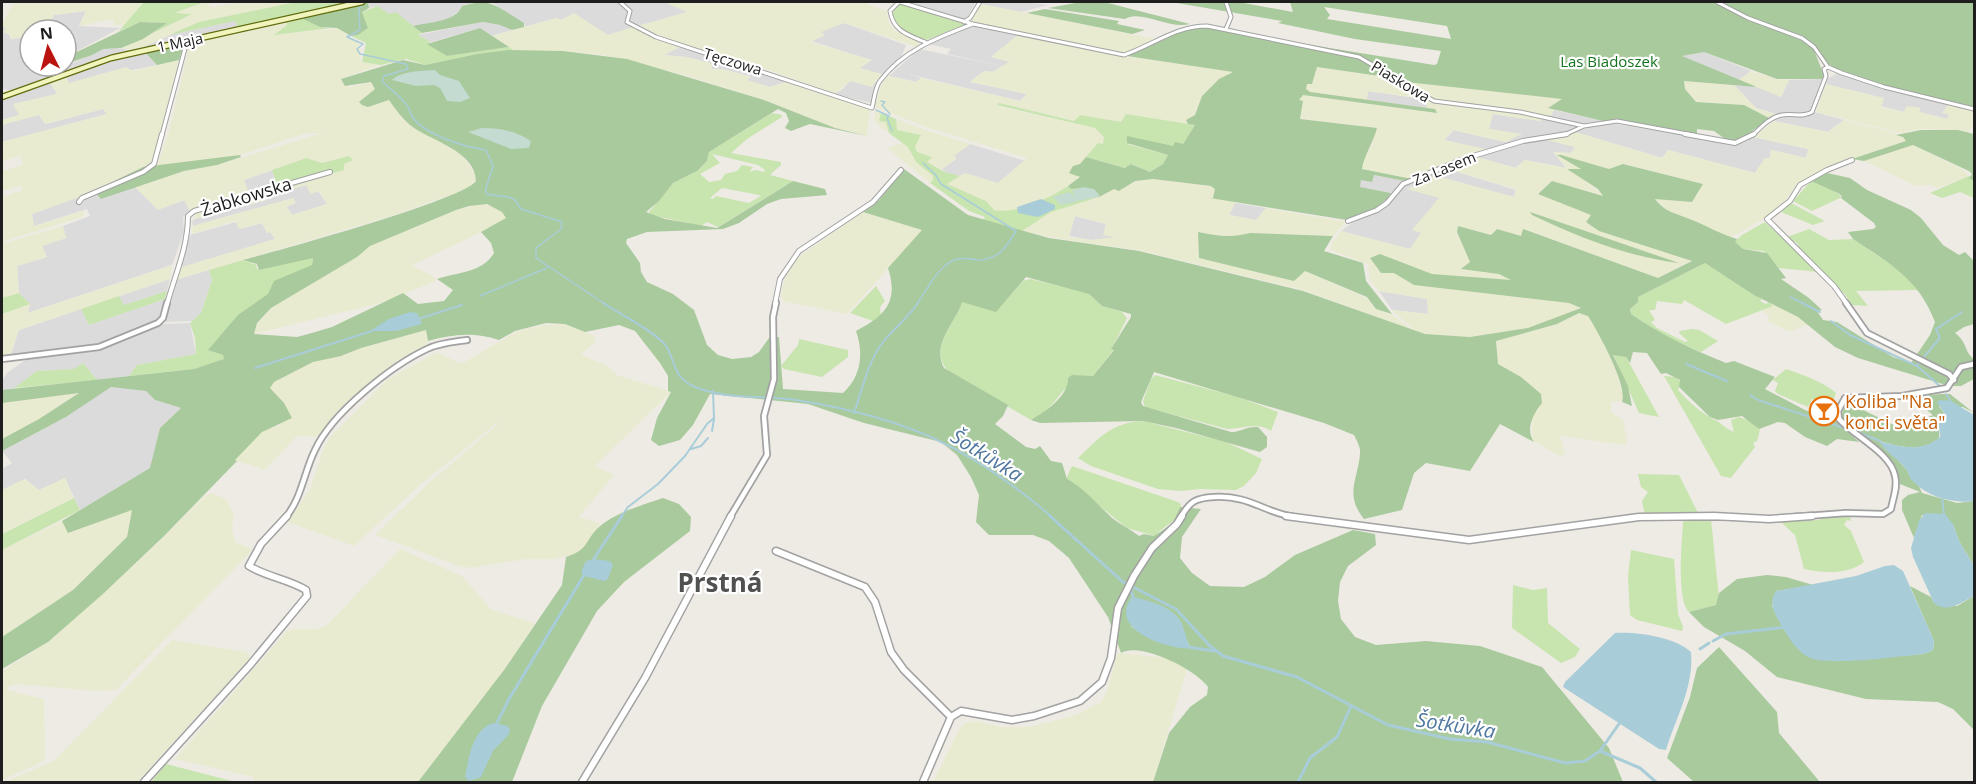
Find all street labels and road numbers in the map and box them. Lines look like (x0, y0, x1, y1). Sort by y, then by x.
street label: 1 Maja (155, 27, 205, 57)
street label: Tęczowa (701, 43, 765, 79)
street label: Piaskowa (1368, 56, 1434, 106)
street label: Za Lasem (1409, 146, 1479, 190)
street label: Żabkowska (198, 171, 294, 221)

